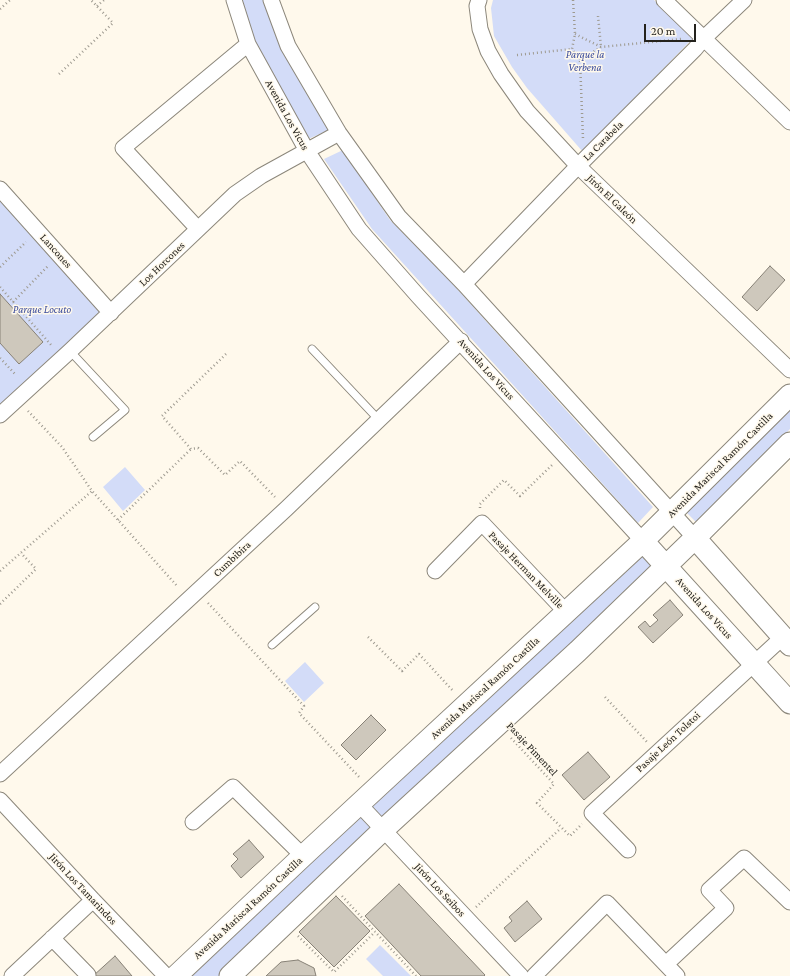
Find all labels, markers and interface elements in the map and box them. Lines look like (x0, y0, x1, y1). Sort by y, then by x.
scale bar (646, 16, 698, 42)
text: 20 m (651, 24, 675, 38)
park label: Parque la Verbena (566, 48, 604, 74)
street label: Avenida Los Vicus (262, 77, 312, 153)
street label: La Carabela (580, 118, 626, 164)
street label: Jirón El Galeón (584, 172, 640, 226)
street label: Lancones (37, 231, 75, 271)
street label: Los Horcones (136, 239, 188, 289)
park label: Parque Locuto (13, 303, 71, 317)
street label: Avenida Los Vicus (455, 335, 517, 403)
street label: Avenida Mariscal Ramón Castilla (664, 409, 776, 521)
street label: Pasaje Herman Melville (486, 528, 566, 612)
street label: Cumbibira (210, 538, 254, 580)
street label: Avenida Los Vicus (673, 574, 735, 642)
street label: Avenida Mariscal Ramón Castilla (428, 634, 542, 742)
street label: Pasaje León Tolstoi (633, 709, 703, 775)
street label: Pasaje Pimentel (504, 719, 560, 779)
street label: Jirón Los Tamarindos (46, 850, 120, 928)
street label: Avenida Mariscal Ramón Castilla (191, 854, 305, 962)
street label: Jirón Los Seibos (412, 860, 468, 920)

